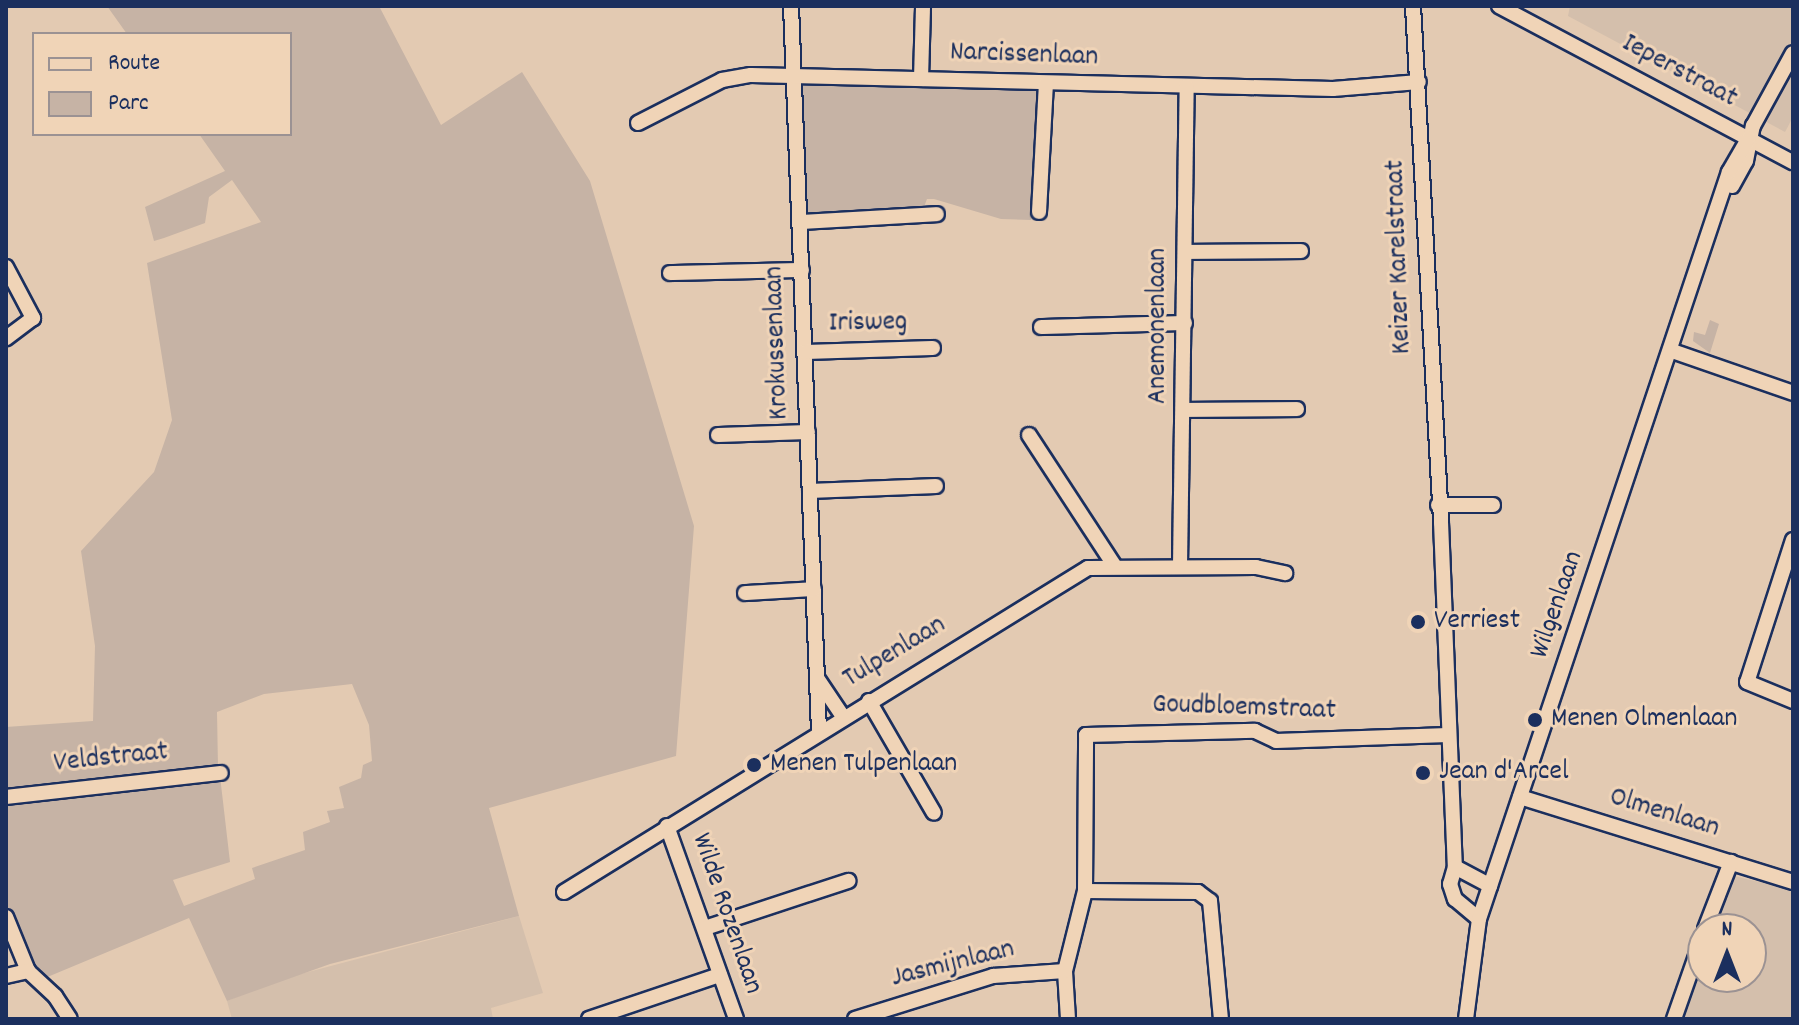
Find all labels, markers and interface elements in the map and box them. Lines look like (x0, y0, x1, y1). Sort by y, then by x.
street label: Ieperstraat (1616, 28, 1742, 116)
legend (32, 32, 292, 136)
street label: Narcissenlaan (949, 37, 1099, 75)
text: Route (108, 47, 160, 81)
text: Parc (108, 87, 149, 121)
street label: Keizer Karelstraat (1380, 159, 1420, 355)
street label: Anemonenlaan (1142, 248, 1176, 404)
street label: Krokussenlaan (759, 265, 797, 421)
street label: Irisweg (828, 307, 908, 341)
street label: Wilgenlaan (1524, 547, 1592, 663)
place label: Verriest (1434, 605, 1520, 639)
street label: Tulpenlaan (838, 609, 952, 697)
marker: Verriest (1409, 613, 1427, 631)
street label: Goudbloemstraat (1152, 689, 1336, 729)
place label: Menen Olmenlaan (1551, 703, 1737, 737)
marker: Menen Olmenlaan (1526, 711, 1544, 729)
street label: Veldstraat (52, 736, 170, 782)
place label: Menen Tulpenlaan (770, 748, 957, 782)
marker: Menen Tulpenlaan (745, 756, 763, 774)
place label: Jean d'Arcel (1439, 756, 1569, 790)
marker: Jean d'Arcel (1414, 764, 1432, 782)
street label: Olmenlaan (1605, 781, 1723, 847)
street label: Wilde Rozenlaan (683, 829, 769, 999)
north arrow (1687, 913, 1767, 993)
text: N (1722, 915, 1732, 946)
street label: Jasmijnlaan (888, 934, 1018, 996)

